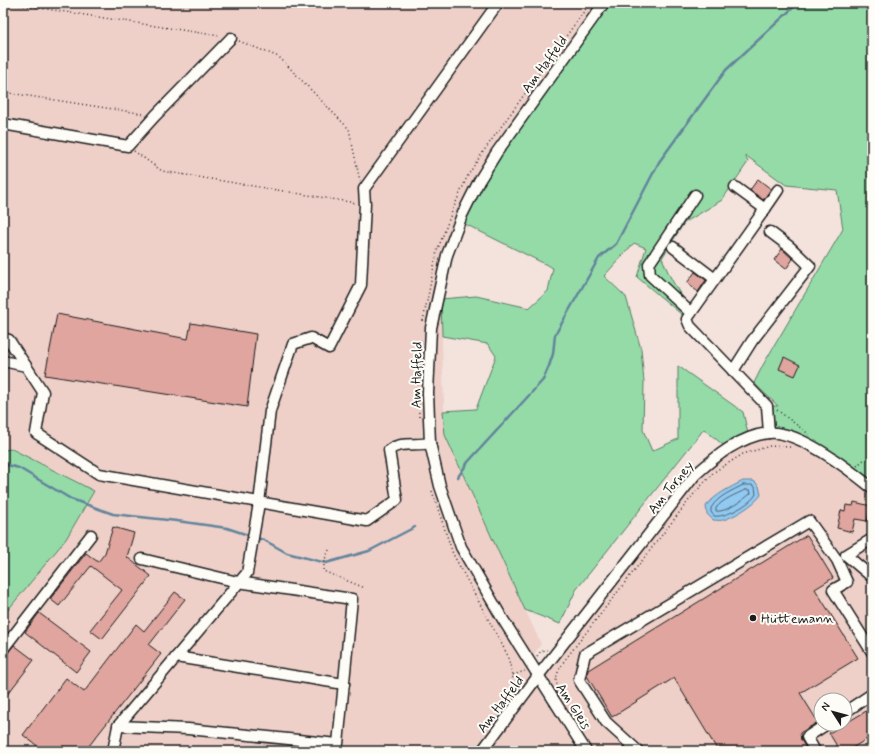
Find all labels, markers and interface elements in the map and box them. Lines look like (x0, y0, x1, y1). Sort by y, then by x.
street label: Am Haffeld (518, 32, 572, 97)
street label: Am Haffeld (407, 341, 427, 409)
street label: Am Torney (644, 457, 698, 518)
place label: Hüttemann (761, 610, 834, 628)
marker: Hüttemann (748, 613, 758, 623)
street label: Am Haffeld (473, 672, 528, 737)
street label: Am Gleis (551, 680, 595, 733)
north arrow (813, 692, 853, 732)
text: N (818, 700, 834, 714)

